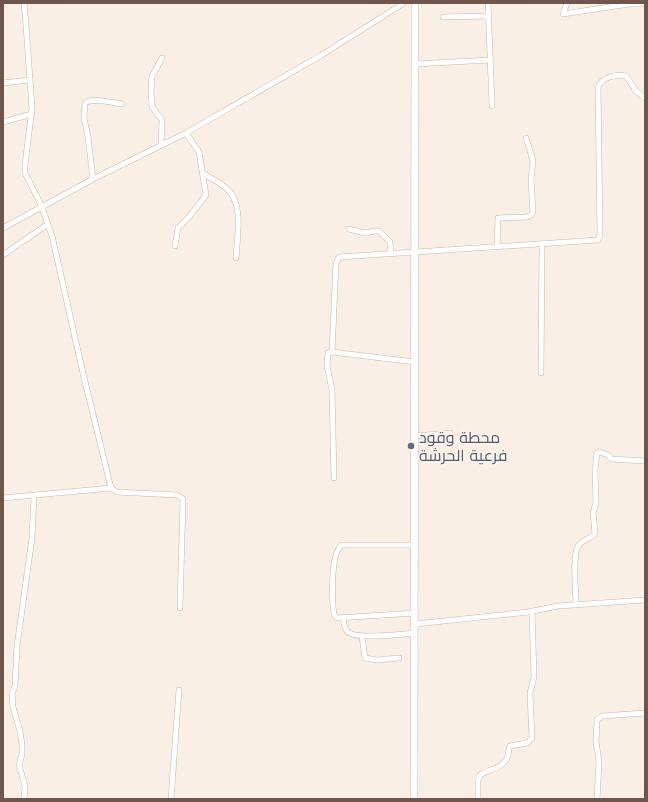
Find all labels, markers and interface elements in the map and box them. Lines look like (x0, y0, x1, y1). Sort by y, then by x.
place label: محطة وقود فرعية الحرشة (419, 426, 507, 467)
marker: محطة وقود فرعية الحرشة (406, 441, 416, 451)

